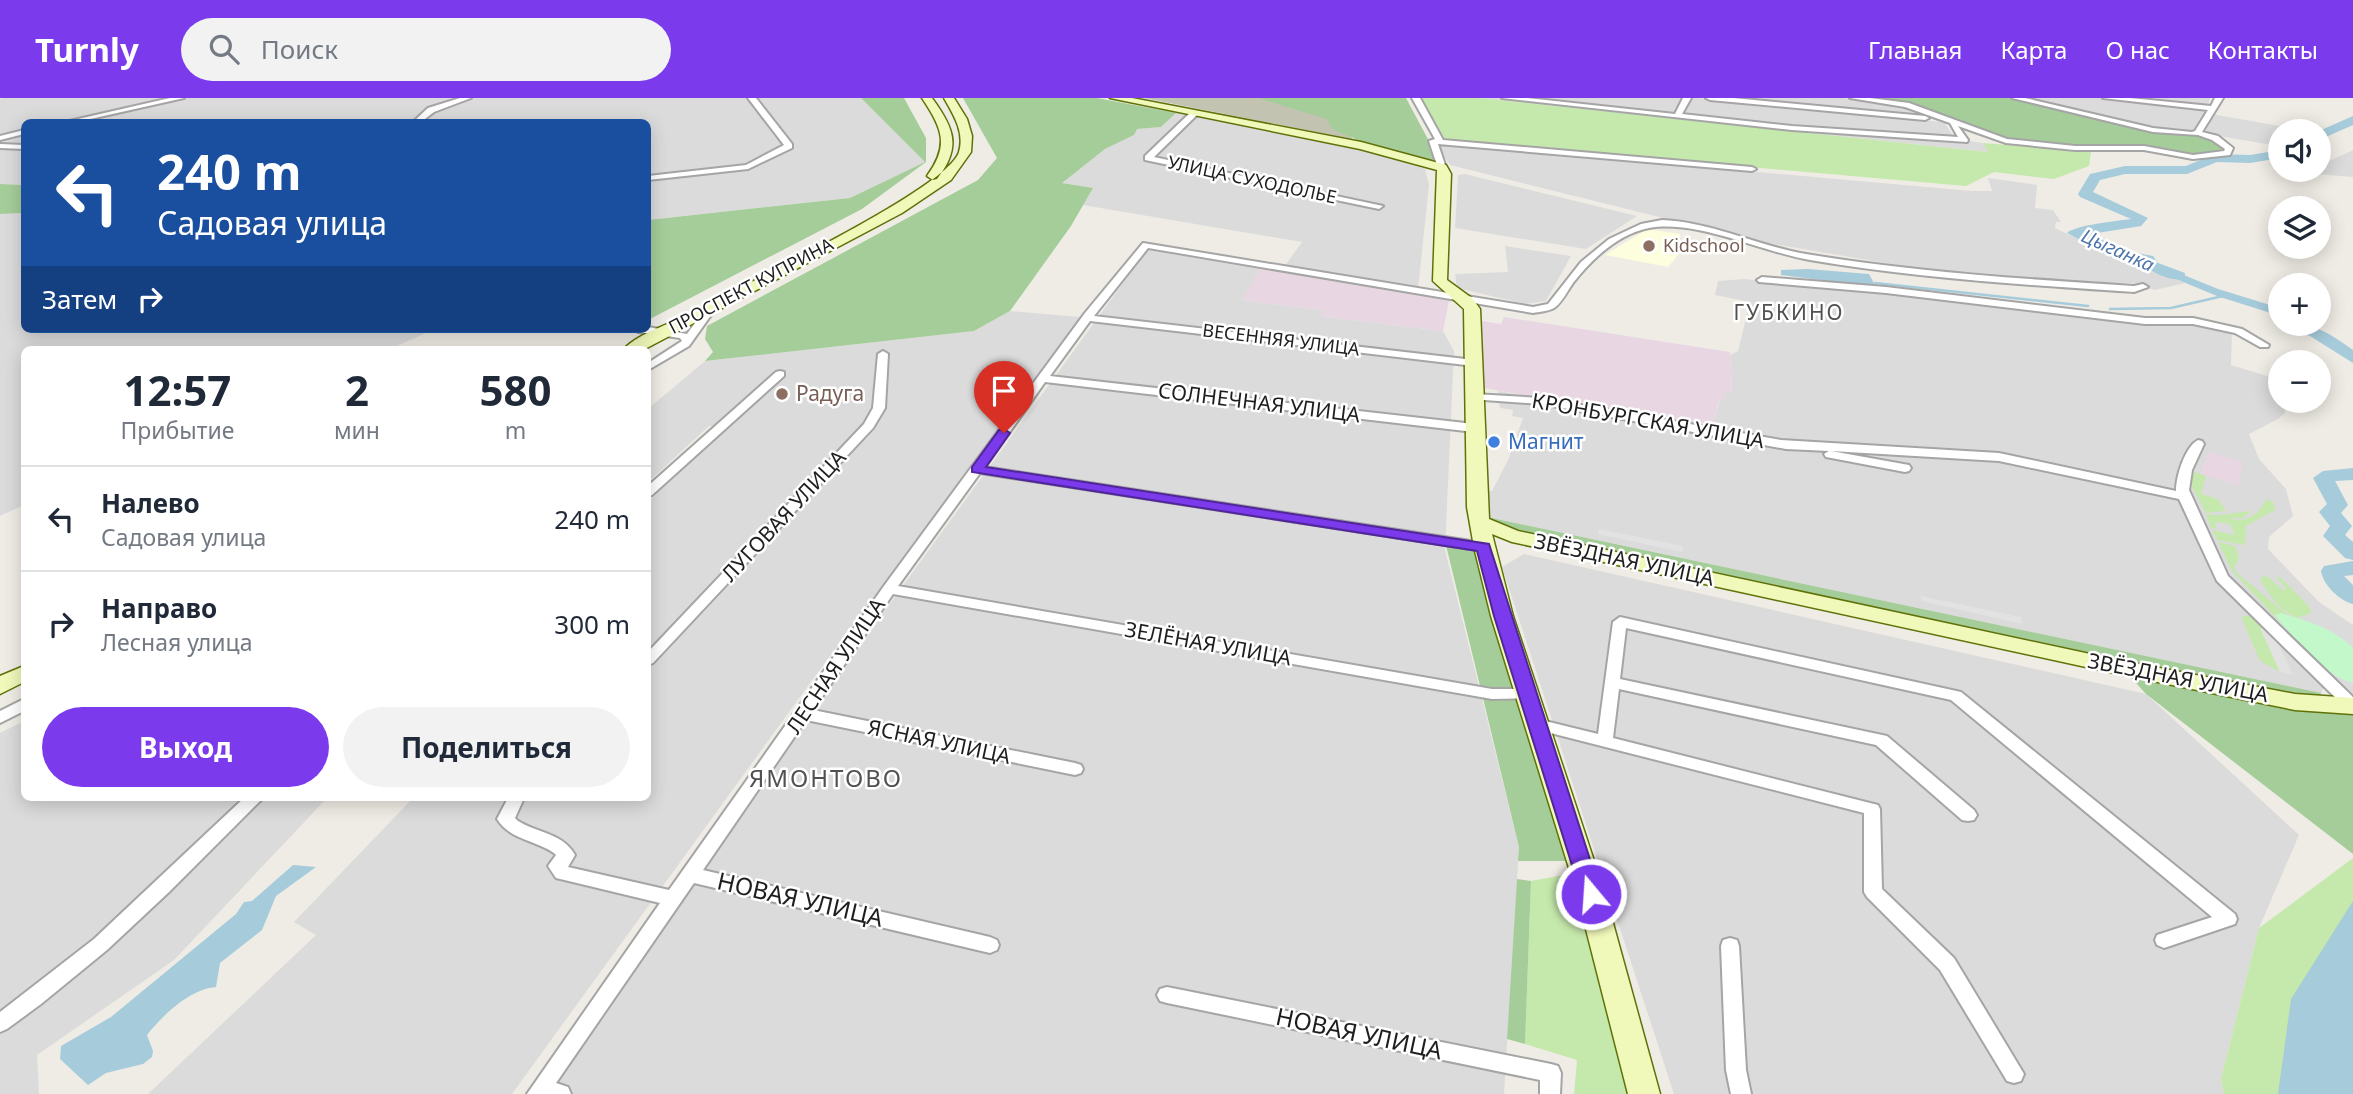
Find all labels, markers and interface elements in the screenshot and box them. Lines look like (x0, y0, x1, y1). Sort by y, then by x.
search box (181, 18, 671, 81)
text: Turnly (35, 27, 139, 72)
icon: search (205, 30, 243, 68)
text: Поиск (261, 31, 338, 67)
text: Главная (1868, 33, 1962, 66)
text: Карта (2000, 33, 2067, 66)
text: О нас (2105, 33, 2170, 66)
text: Контакты (2208, 33, 2318, 66)
map controls (2268, 119, 2331, 413)
button: sound (2268, 119, 2331, 182)
text: 240 m (157, 138, 302, 204)
icon: left (42, 147, 133, 238)
street label: УЛИЦА СУХОДОЛЬЕ (1166, 149, 1339, 209)
button: layers (2268, 196, 2331, 259)
text: Садовая улица (157, 201, 387, 244)
water label: Цыганка (2078, 222, 2159, 278)
street label: ПРОСПЕКТ КУПРИНА (664, 231, 838, 339)
place label: Kidschool (1663, 233, 1745, 257)
marker: Kidschool (1641, 238, 1657, 254)
button: + (2268, 273, 2331, 336)
icon: right (131, 280, 169, 318)
text: Затем (42, 281, 117, 317)
district label: ГУБКИНО (1733, 298, 1845, 326)
street label: ВЕСЕННЯЯ УЛИЦА (1201, 317, 1362, 361)
button: − (2268, 350, 2331, 413)
text: 12:57 (124, 361, 231, 418)
text: 2 (345, 361, 369, 418)
text: 580 (479, 361, 552, 418)
pin (974, 361, 1034, 433)
icon: arrive (985, 372, 1023, 410)
street label: СОЛНЕЧНАЯ УЛИЦА (1157, 376, 1362, 428)
place label: Радуга (796, 379, 864, 407)
marker: Радуга (774, 386, 790, 402)
street label: КРОНБУРГСКАЯ УЛИЦА (1530, 386, 1767, 454)
text: Прибытие (120, 414, 234, 446)
text: мин (334, 414, 380, 446)
text: m (505, 414, 526, 446)
place label: Магнит (1508, 427, 1584, 455)
marker: Магнит (1486, 434, 1502, 450)
street label: ЛУГОВАЯ УЛИЦА (715, 443, 852, 587)
text: Налево (101, 485, 200, 521)
icon: left (42, 500, 80, 538)
text: 240 m (554, 501, 630, 537)
text: Садовая улица (101, 521, 266, 553)
street label: ЗВЁЗДНАЯ УЛИЦА (1532, 526, 1717, 592)
text: Направо (101, 590, 217, 626)
street label: ЛЕСНАЯ УЛИЦА (779, 592, 891, 739)
icon: right (42, 605, 80, 643)
text: 300 m (554, 606, 630, 642)
street label: ЗЕЛЁНАЯ УЛИЦА (1123, 615, 1294, 672)
text: Лесная улица (101, 626, 252, 658)
street label: ЗВЁЗДНАЯ УЛИЦА (2086, 646, 2271, 708)
button: Выход (42, 707, 329, 787)
button: Поделиться (343, 707, 630, 787)
street label: ЯСНАЯ УЛИЦА (865, 712, 1014, 770)
district label: ЯМОНТОВО (749, 761, 903, 794)
position arrow (1554, 857, 1628, 931)
street label: НОВАЯ УЛИЦА (714, 863, 887, 934)
street label: НОВАЯ УЛИЦА (1273, 999, 1446, 1066)

